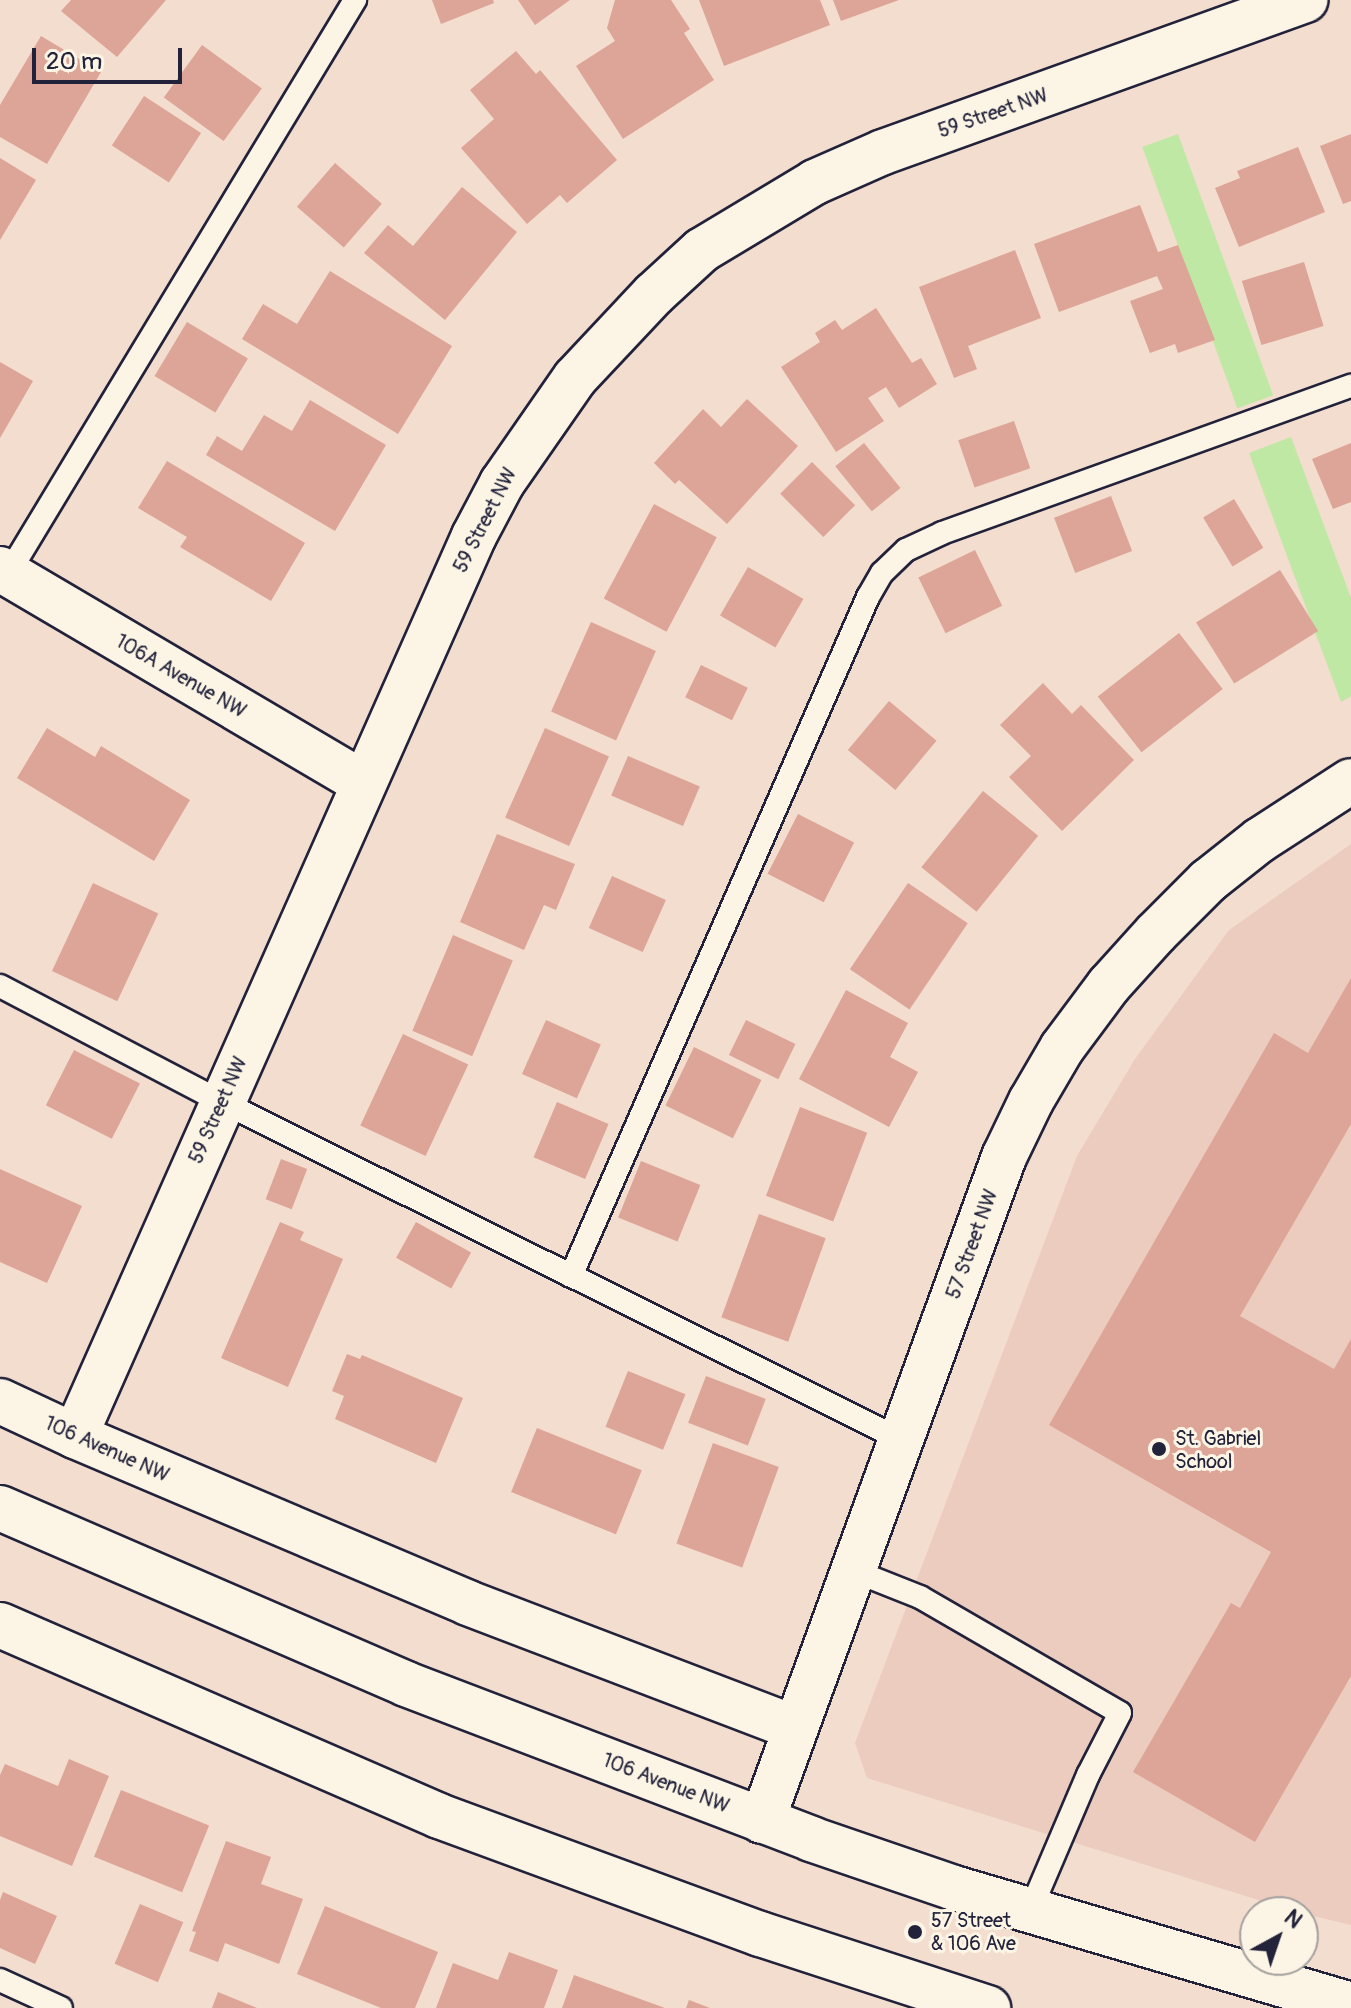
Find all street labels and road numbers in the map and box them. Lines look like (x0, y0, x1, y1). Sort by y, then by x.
street label: 59 Street NW (935, 83, 1051, 143)
street label: 59 Street NW (448, 463, 522, 577)
street label: 106A Avenue NW (111, 629, 251, 723)
street label: 59 Street NW (184, 1053, 252, 1167)
street label: 57 Street NW (941, 1186, 1003, 1302)
street label: 106 Avenue NW (41, 1411, 173, 1487)
street label: 106 Avenue NW (599, 1748, 733, 1818)

